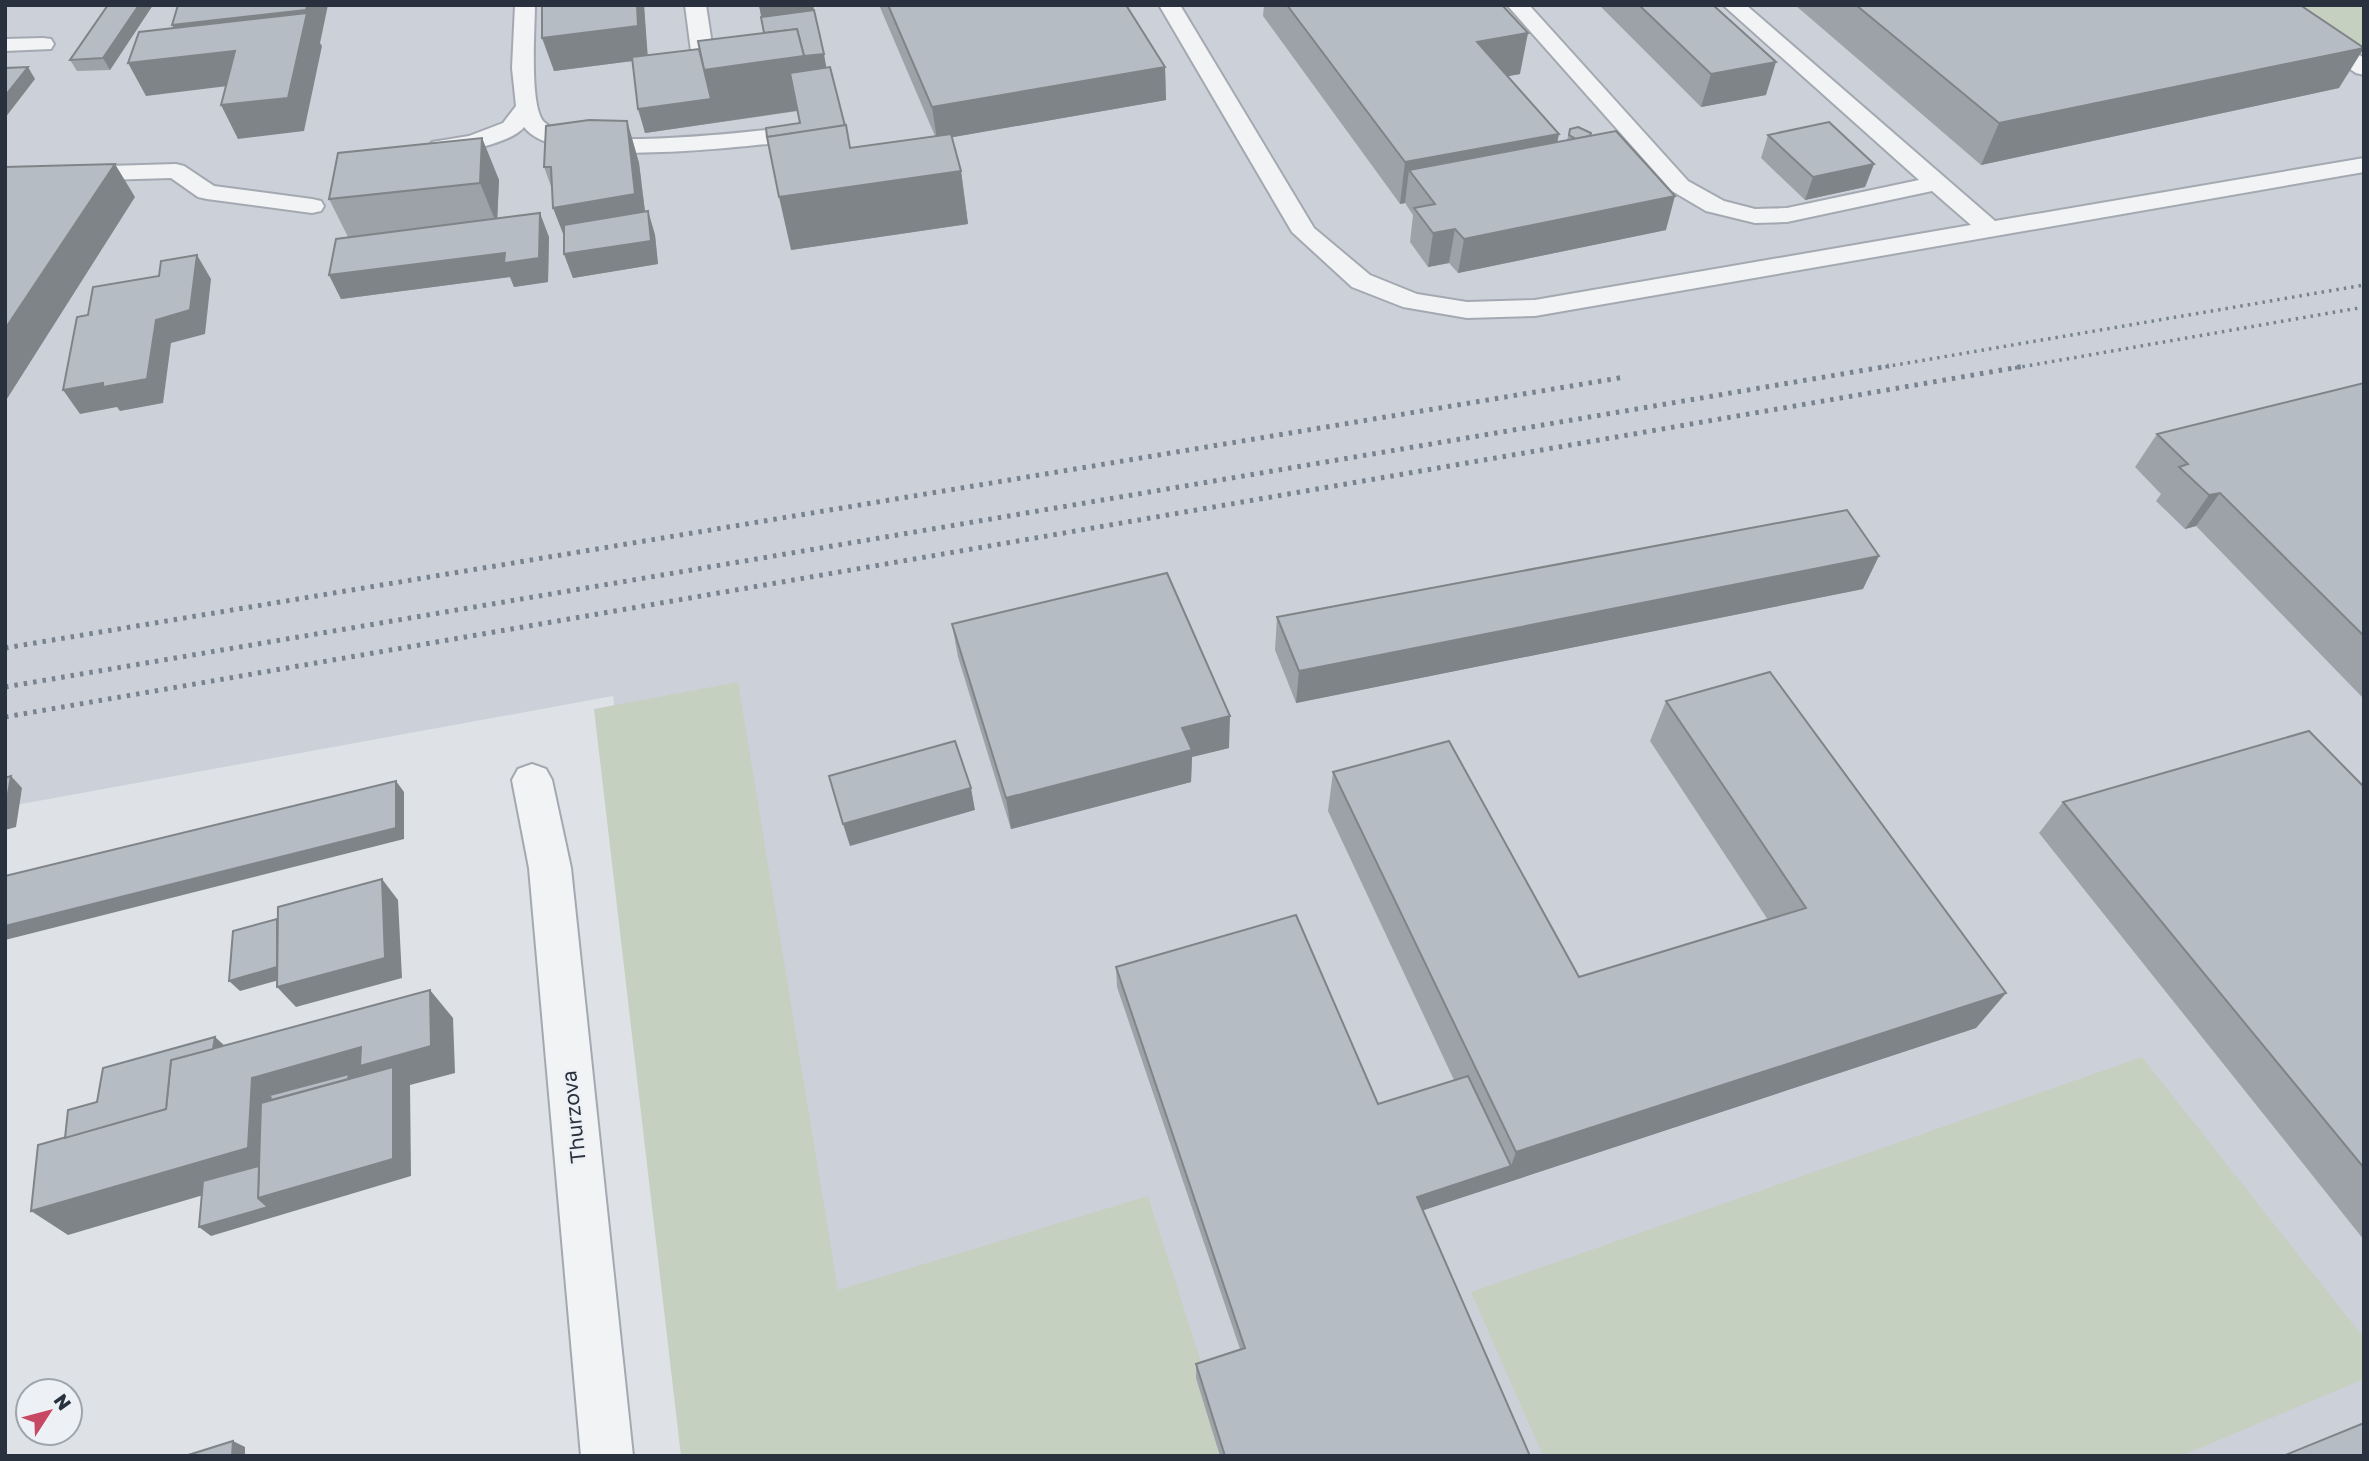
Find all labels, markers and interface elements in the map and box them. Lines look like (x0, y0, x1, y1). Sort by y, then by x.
street label: Thurzova (555, 1070, 591, 1165)
north arrow (14, 1377, 84, 1447)
text: N (50, 1389, 77, 1414)

